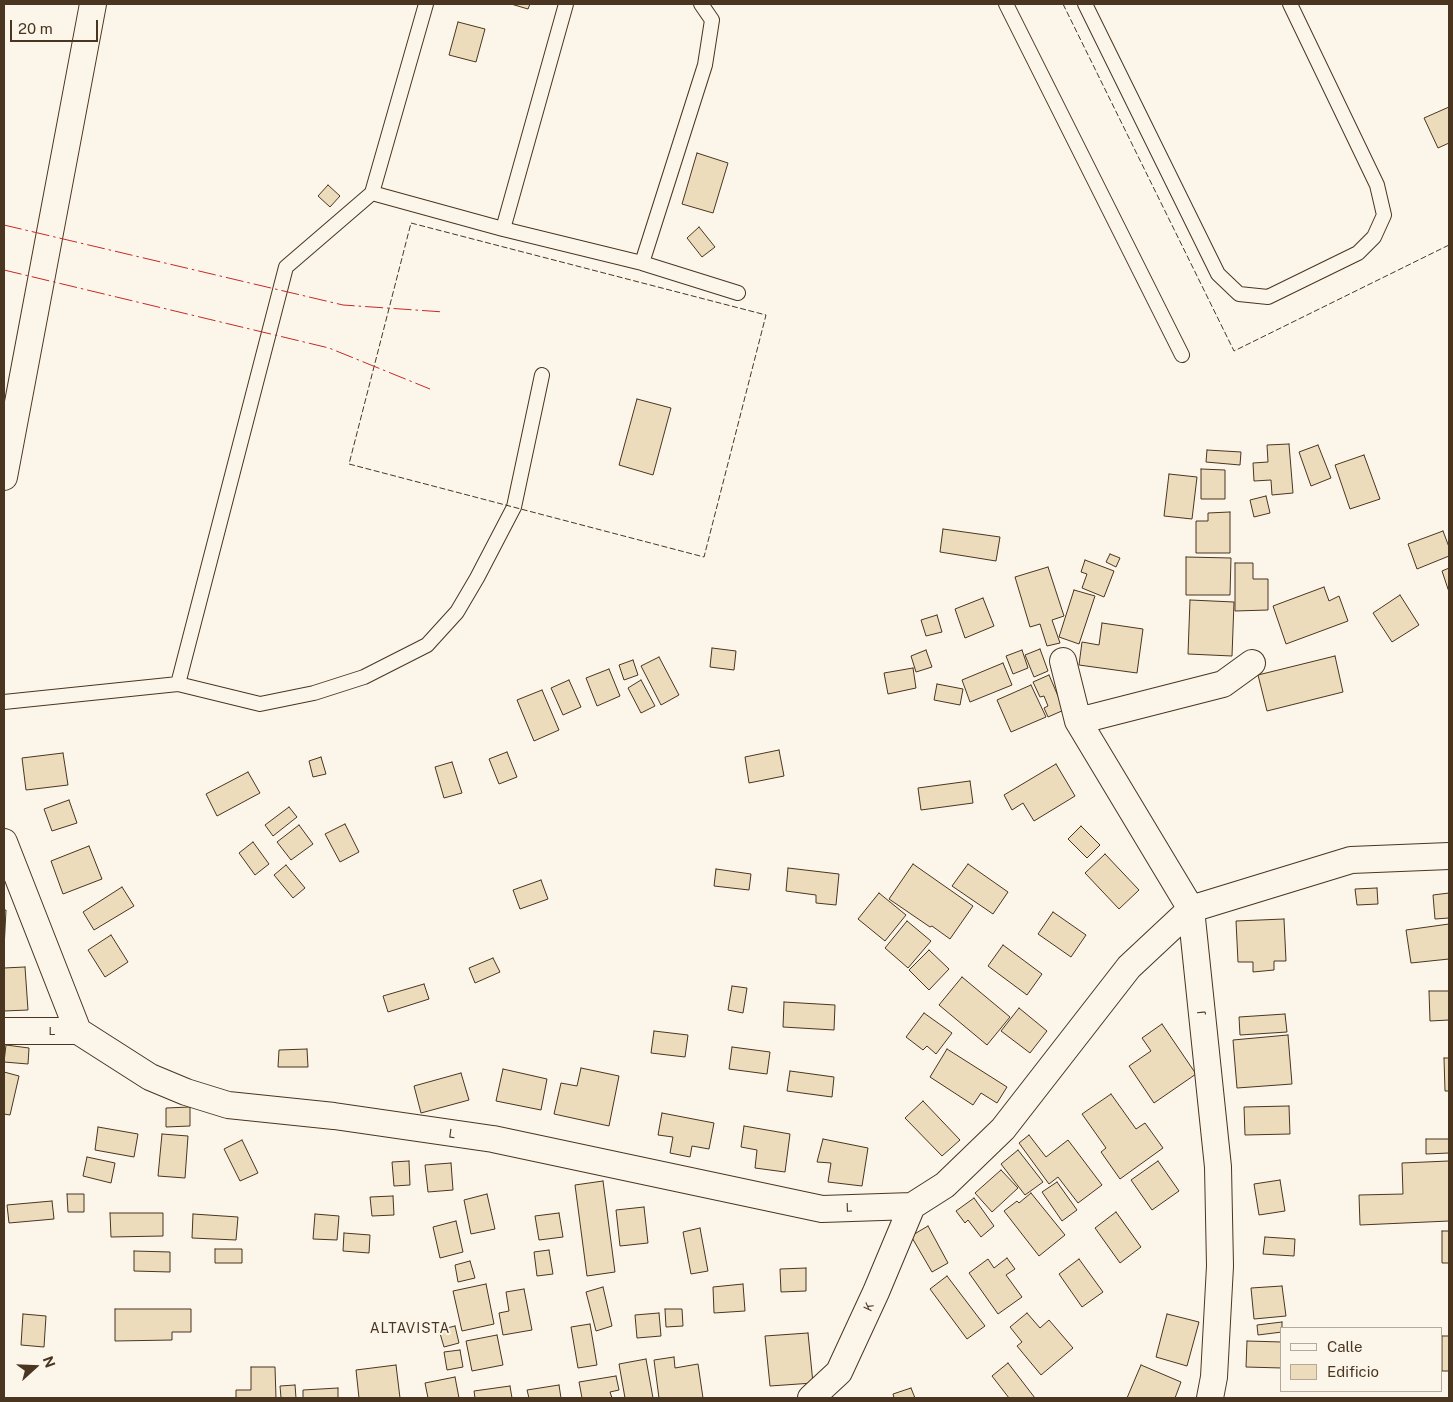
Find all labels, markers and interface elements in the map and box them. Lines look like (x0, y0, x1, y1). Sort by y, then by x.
scale bar (12, 10, 100, 42)
text: 20 m (18, 20, 53, 37)
street label: J (1195, 1010, 1209, 1016)
street label: L (49, 1024, 55, 1038)
street label: L (448, 1126, 456, 1142)
street label: L (845, 1201, 853, 1215)
street label: K (861, 1300, 877, 1314)
district label: ALTAVISTA (369, 1321, 451, 1337)
legend (1280, 1327, 1443, 1392)
text: Calle (1327, 1338, 1363, 1355)
north arrow (10, 1342, 60, 1392)
text: N (40, 1354, 58, 1370)
text: Edificio (1327, 1363, 1379, 1380)

